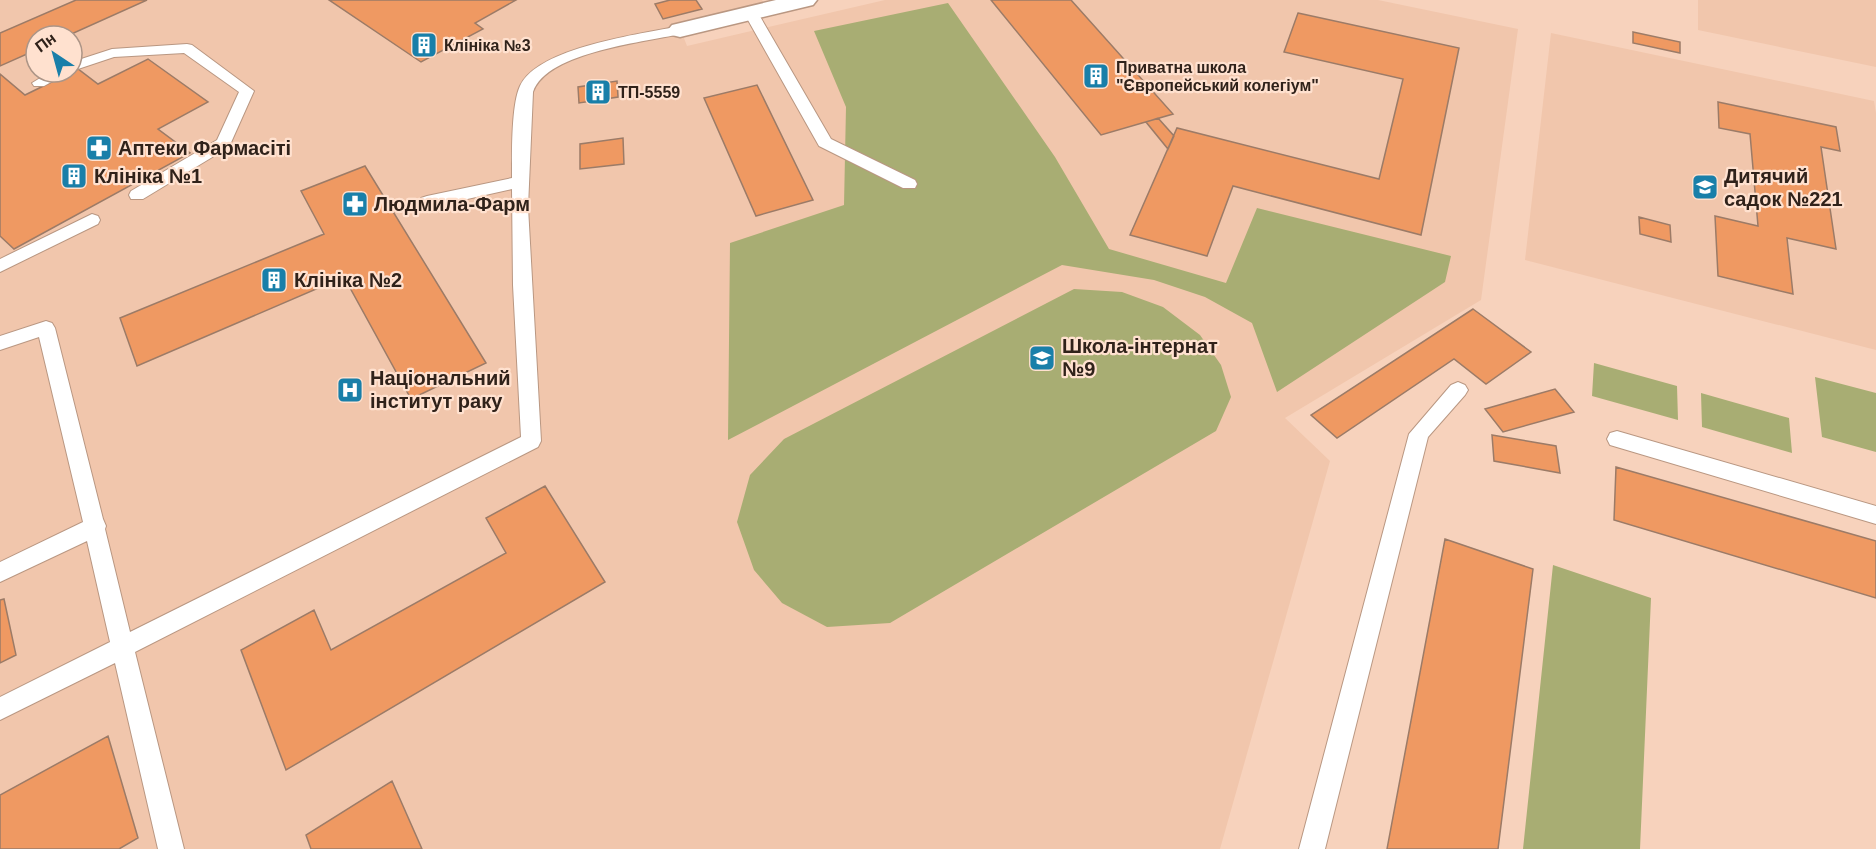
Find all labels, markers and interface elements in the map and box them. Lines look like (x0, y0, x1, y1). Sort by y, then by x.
north arrow (24, 24, 84, 84)
text: Пн (32, 29, 59, 55)
building icon: Клініка №3 (409, 30, 439, 60)
place label: Клініка №3 (444, 37, 531, 54)
place label: Приватна школа "Європейський колегіум" (1116, 59, 1319, 94)
building icon: Приватна школа "Європейський колегіум" (1081, 61, 1111, 91)
building icon: ТП-5559 (583, 77, 613, 107)
place label: ТП-5559 (618, 84, 680, 101)
pharmacy icon: Аптеки Фармасіті (84, 133, 114, 163)
place label: Аптеки Фармасіті (118, 137, 291, 159)
building icon: Клініка №1 (59, 161, 89, 191)
place label: Клініка №1 (94, 165, 202, 187)
place label: Дитячий садок №221 (1724, 165, 1843, 210)
school or university icon: Дитячий садок №221 (1690, 172, 1720, 202)
pharmacy icon: Людмила-Фарм (340, 189, 370, 219)
place label: Людмила-Фарм (374, 193, 530, 215)
building icon: Клініка №2 (259, 265, 289, 295)
place label: Клініка №2 (294, 269, 402, 291)
place label: Школа-інтернат №9 (1062, 335, 1218, 380)
school or university icon: Школа-інтернат №9 (1027, 343, 1057, 373)
place label: Національний інститут раку (370, 367, 511, 412)
hospital icon: Національний інститут раку (335, 375, 365, 405)

